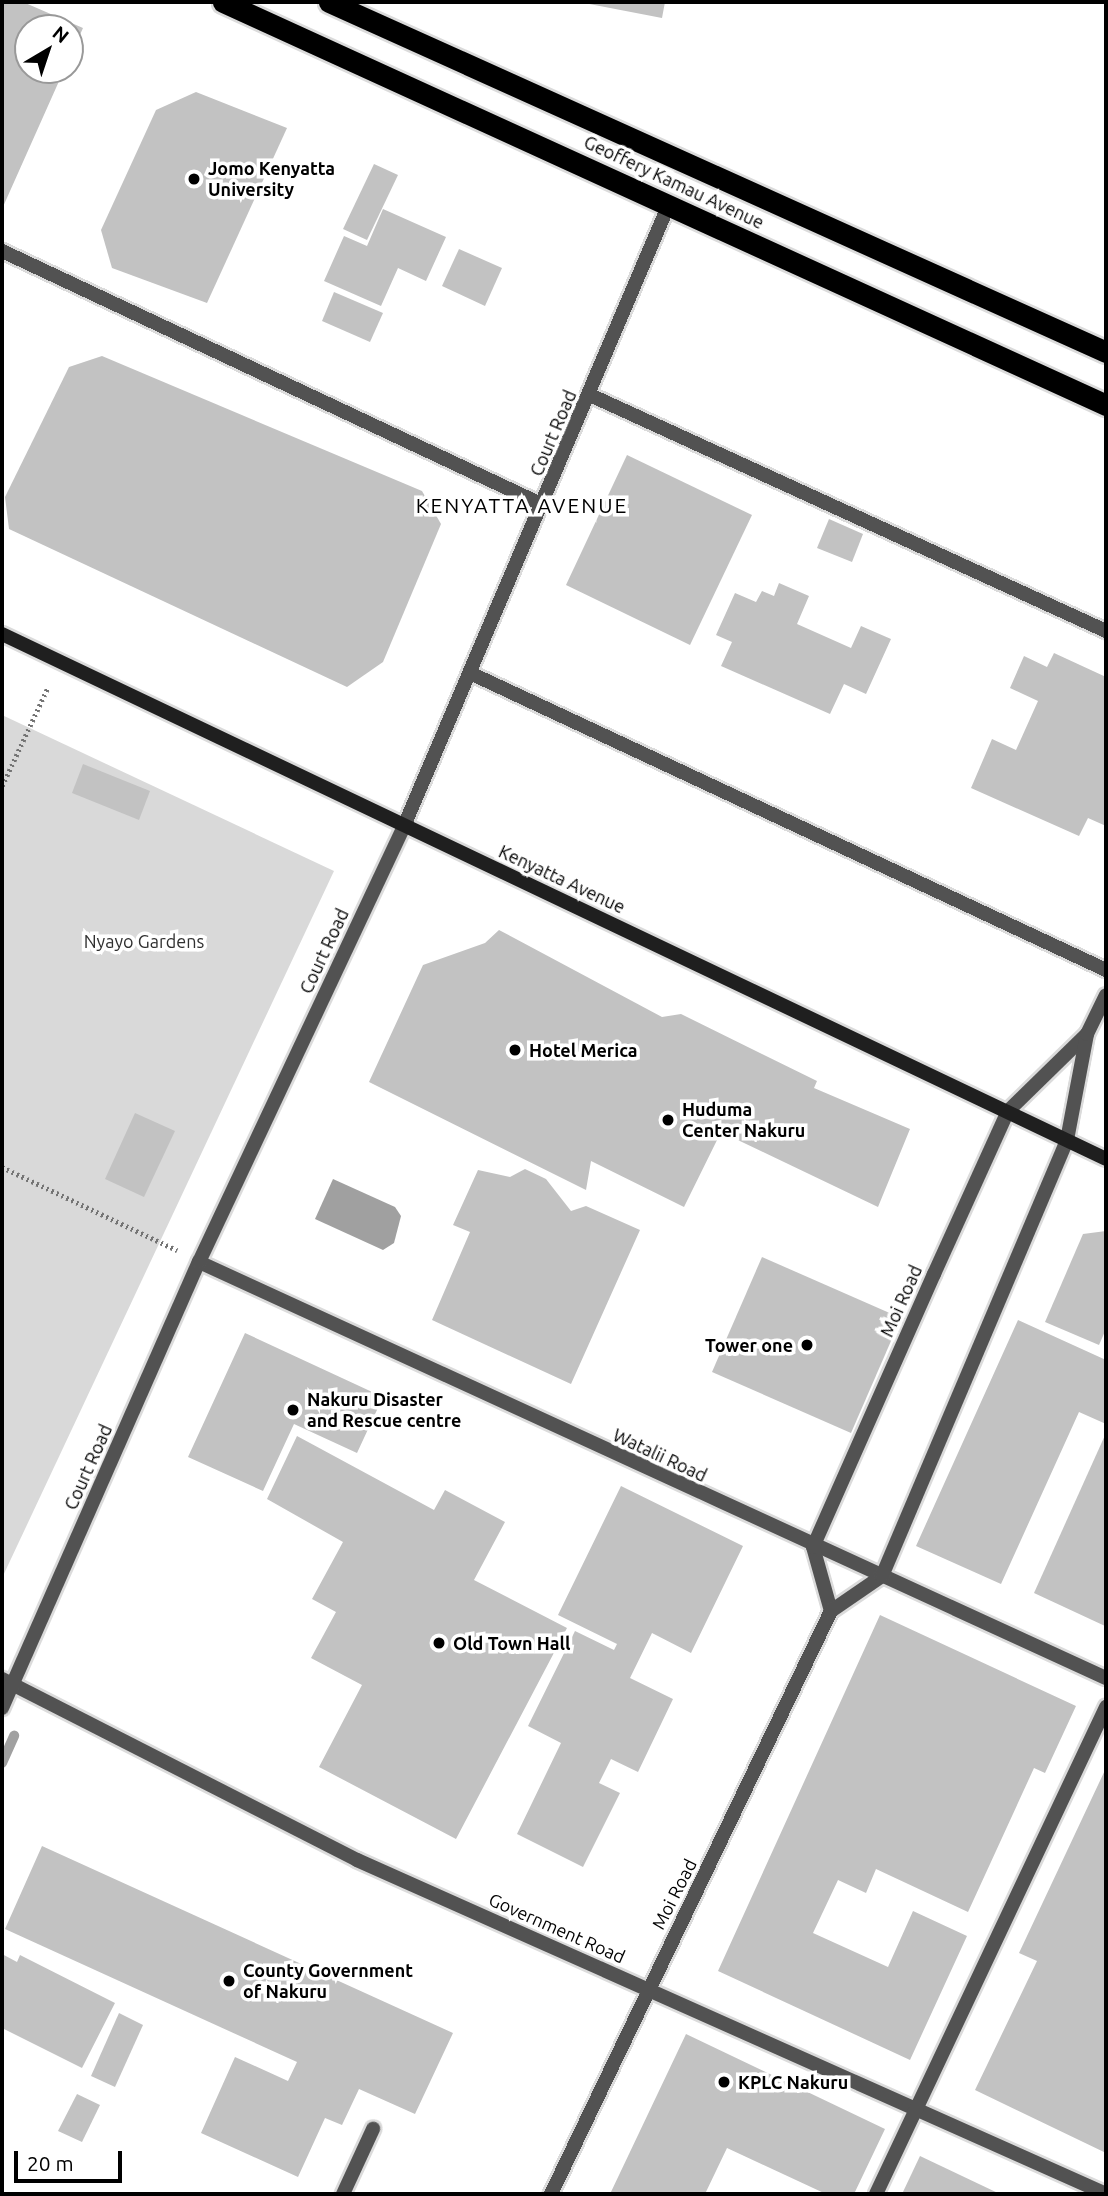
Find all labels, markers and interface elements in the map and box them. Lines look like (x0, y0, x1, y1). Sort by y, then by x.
north arrow (14, 14, 84, 84)
text: N (49, 21, 73, 47)
street label: Geoffery Kamau Avenue (581, 131, 767, 233)
place label: Jomo Kenyatta University (208, 158, 335, 200)
marker: Jomo Kenyatta University (186, 171, 202, 187)
street label: Court Road (525, 387, 581, 479)
district label: KENYATTA AVENUE (418, 492, 626, 518)
street label: Kenyatta Avenue (495, 840, 629, 918)
street label: Court Road (295, 905, 353, 997)
park label: Nyayo Gardens (84, 930, 204, 952)
place label: Hotel Merica (529, 1039, 638, 1061)
marker: Hotel Merica (507, 1042, 523, 1058)
place label: Huduma Center Nakuru (682, 1099, 805, 1142)
marker: Huduma Center Nakuru (660, 1112, 676, 1128)
street label: Moi Road (876, 1262, 926, 1340)
place label: Tower one (705, 1334, 793, 1356)
marker: Tower one (799, 1337, 815, 1353)
place label: Nakuru Disaster and Rescue centre (307, 1389, 461, 1432)
marker: Nakuru Disaster and Rescue centre (285, 1402, 301, 1418)
street label: Court Road (60, 1421, 116, 1513)
street label: Watalii Road (610, 1424, 710, 1486)
place label: Old Town Hall (453, 1632, 571, 1654)
marker: Old Town Hall (431, 1635, 447, 1651)
street label: Moi Road (647, 1855, 701, 1933)
street label: Government Road (486, 1888, 628, 1968)
place label: County Government of Nakuru (243, 1960, 413, 2002)
marker: County Government of Nakuru (221, 1973, 237, 1989)
place label: KPLC Nakuru (738, 2071, 848, 2093)
marker: KPLC Nakuru (716, 2074, 732, 2090)
scale bar (18, 2136, 126, 2180)
text: 20 m (27, 2151, 74, 2175)

